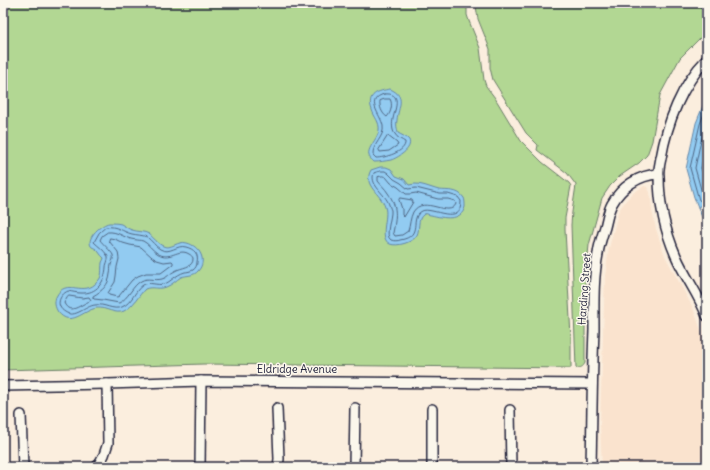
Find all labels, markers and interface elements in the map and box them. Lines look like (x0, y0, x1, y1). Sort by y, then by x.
street label: Harding Street (575, 252, 594, 325)
street label: Eldridge Avenue (257, 362, 337, 376)

